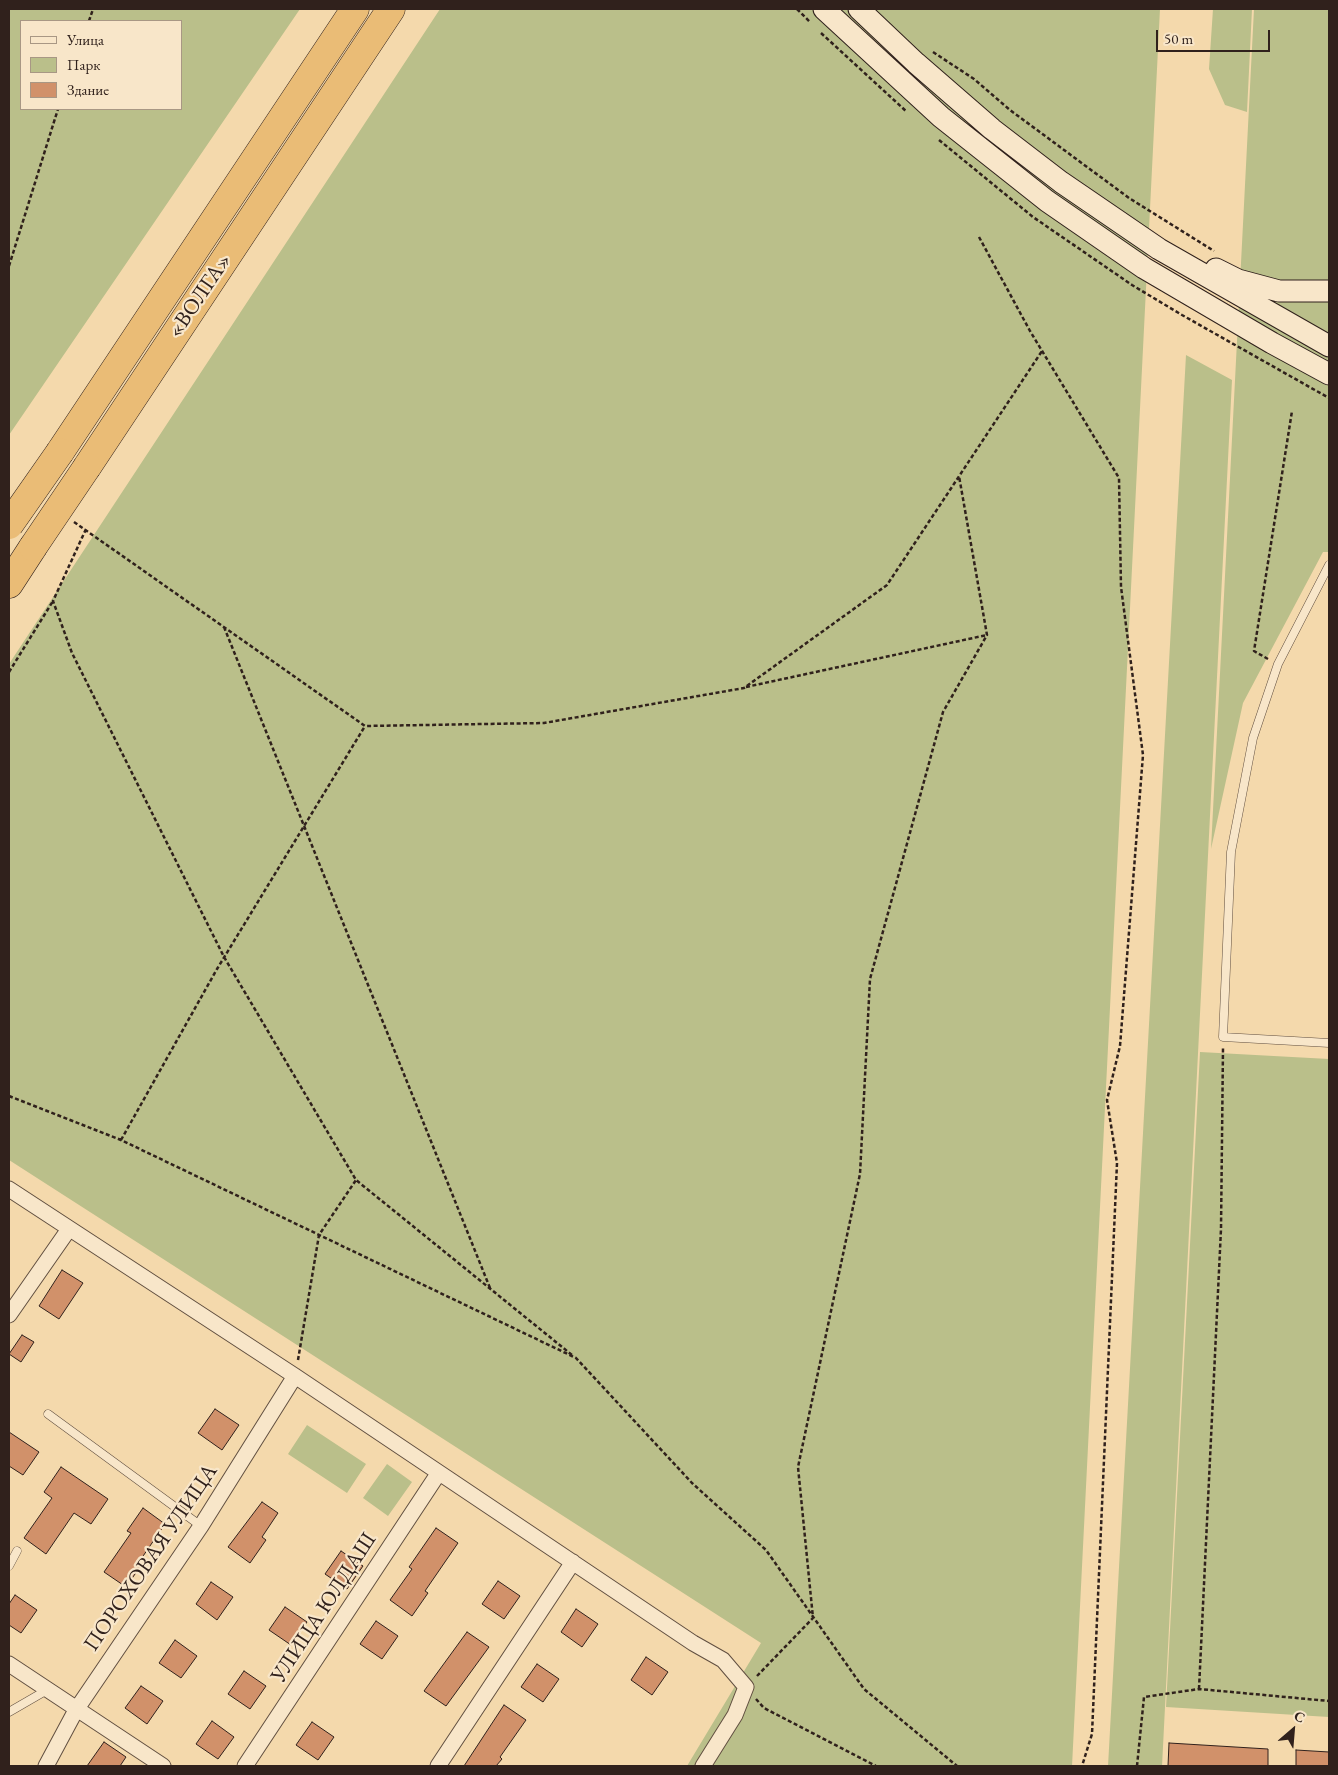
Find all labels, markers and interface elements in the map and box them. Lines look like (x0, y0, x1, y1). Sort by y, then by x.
legend (20, 20, 182, 110)
scale bar (1158, 20, 1272, 52)
text: 50 m (1164, 29, 1193, 48)
text: Улица (67, 30, 104, 49)
text: Парк (67, 55, 100, 74)
text: Здание (67, 80, 109, 99)
street label: «ВОЛГА» (162, 249, 238, 343)
street label: ПОРОХОВАЯ УЛИЦА (79, 1459, 223, 1657)
street label: УЛИЦА ЮЛДАШ (266, 1528, 382, 1688)
north arrow (1268, 1705, 1318, 1755)
text: С (1291, 1706, 1308, 1727)

